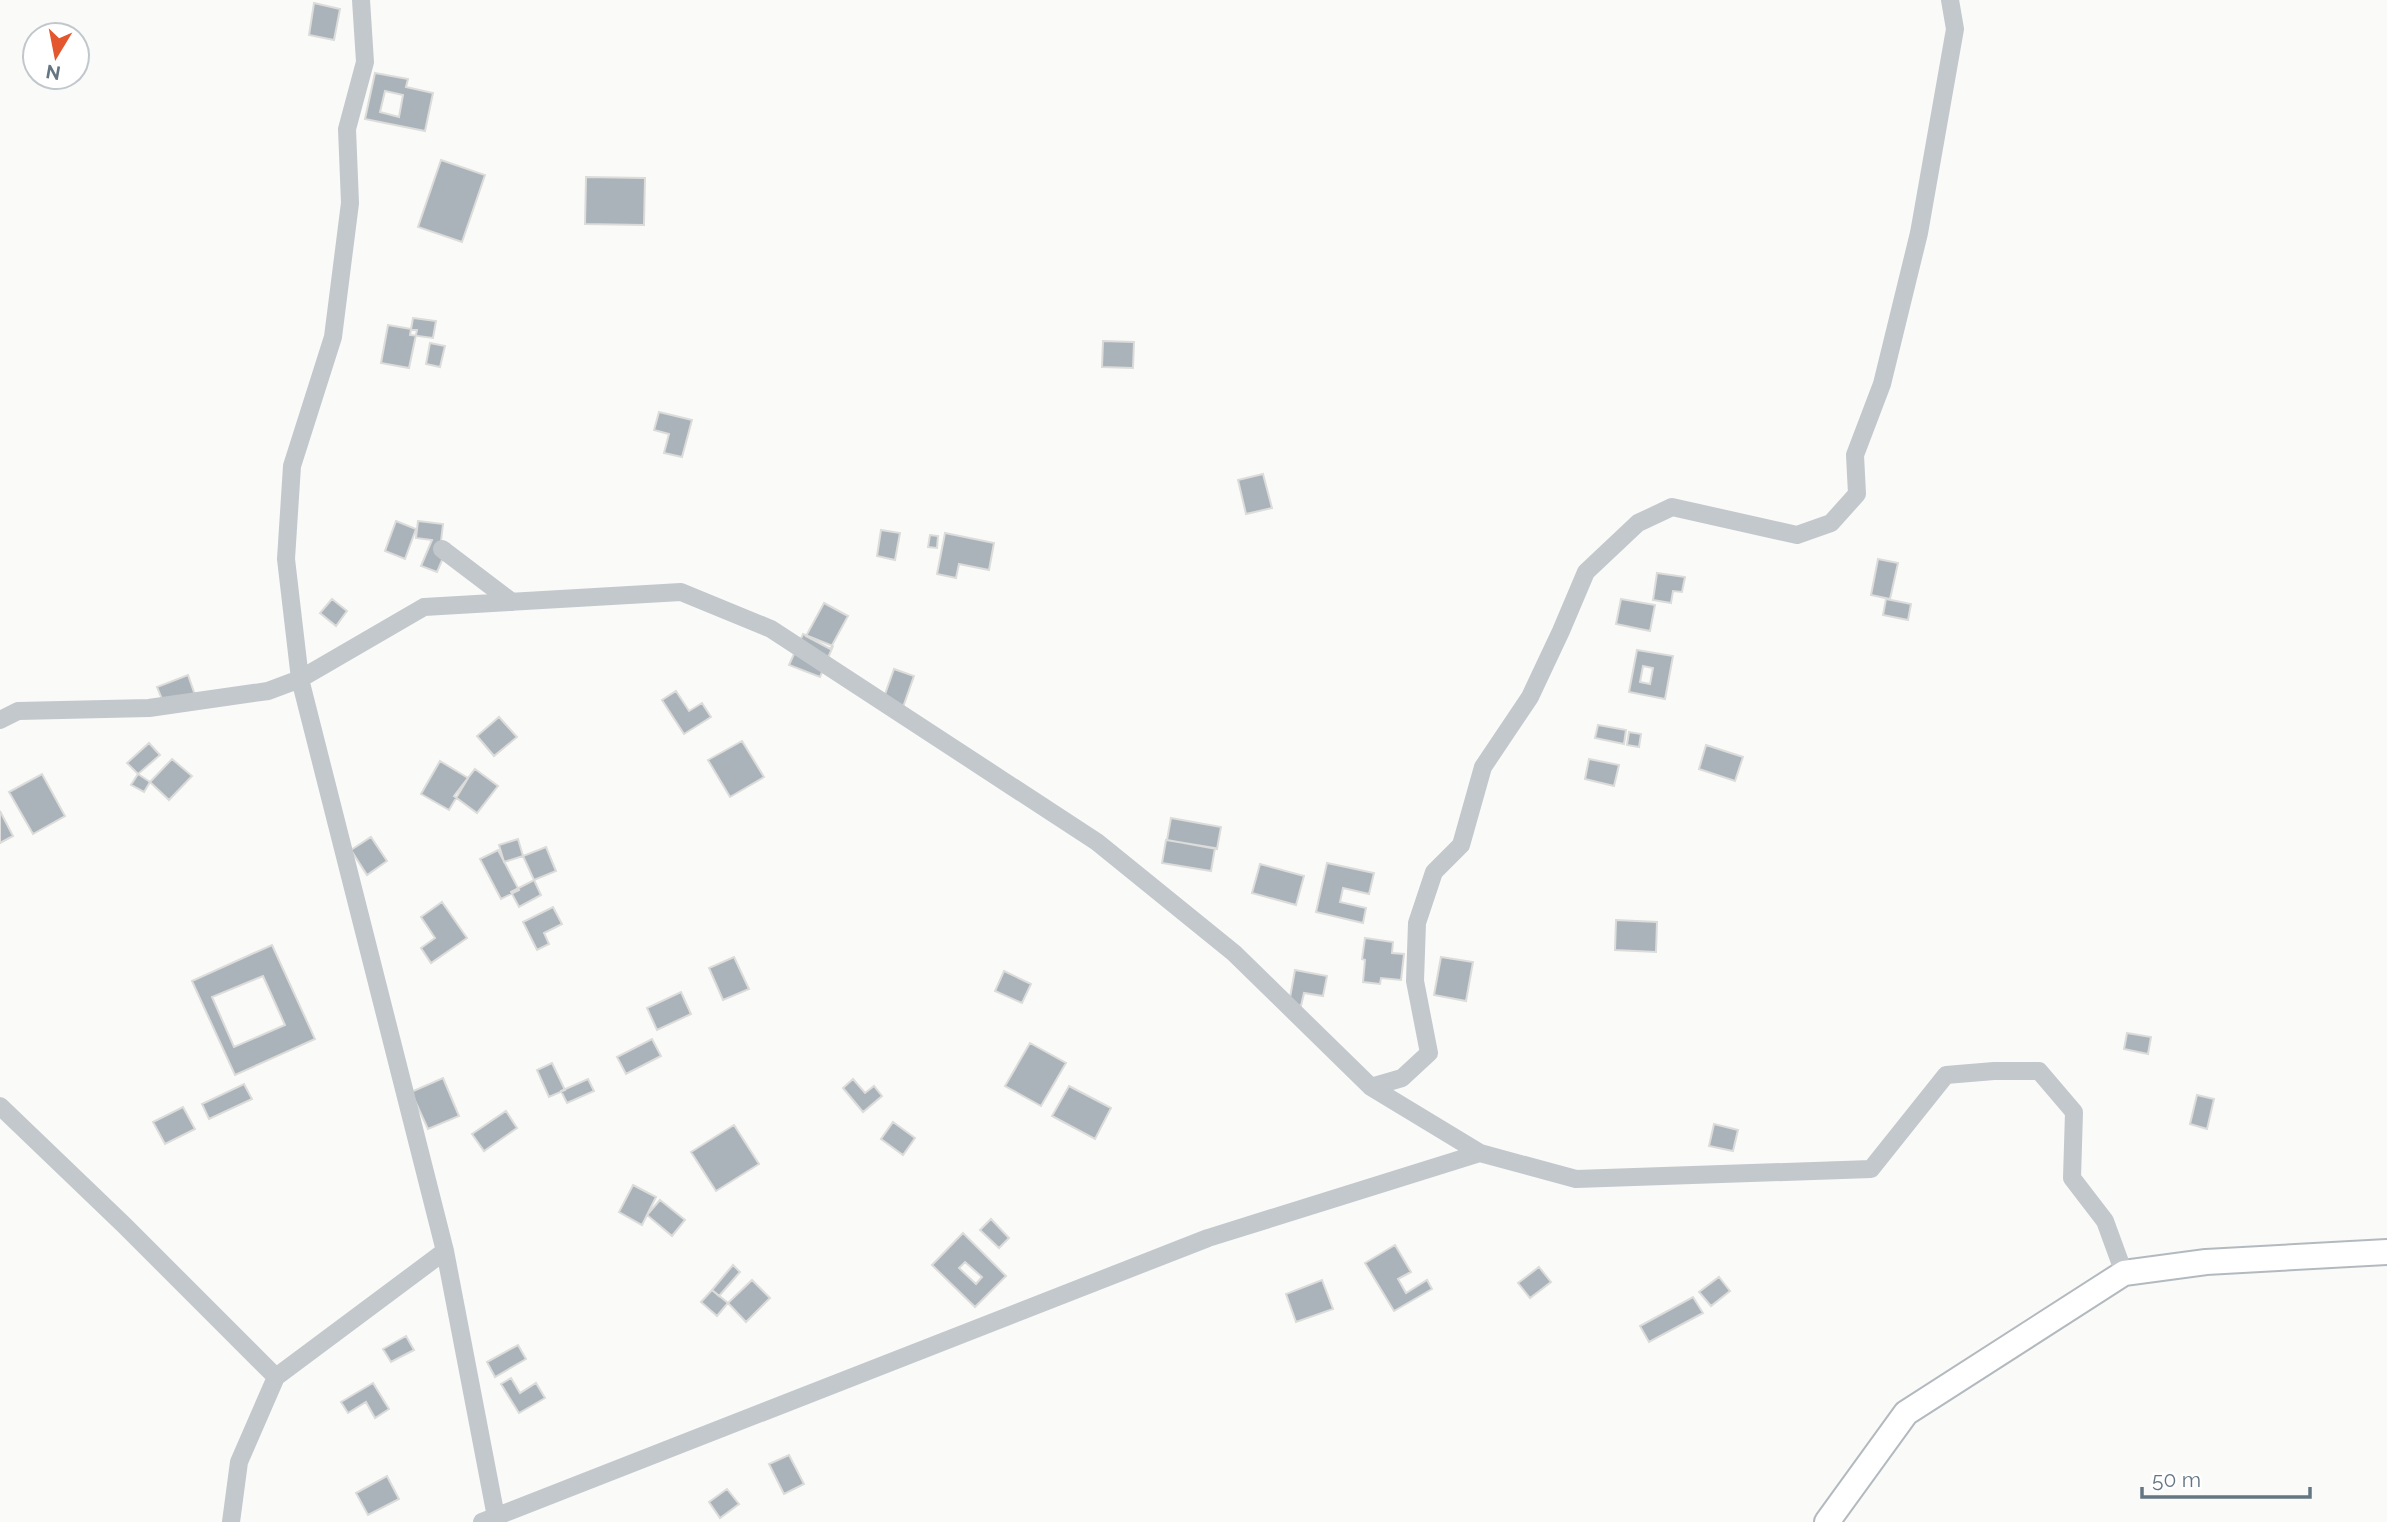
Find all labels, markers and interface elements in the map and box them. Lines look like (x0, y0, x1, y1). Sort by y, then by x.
north arrow (21, 21, 91, 91)
text: N (44, 61, 62, 85)
scale bar (2142, 1456, 2310, 1500)
text: 50 m (2152, 1467, 2201, 1492)

